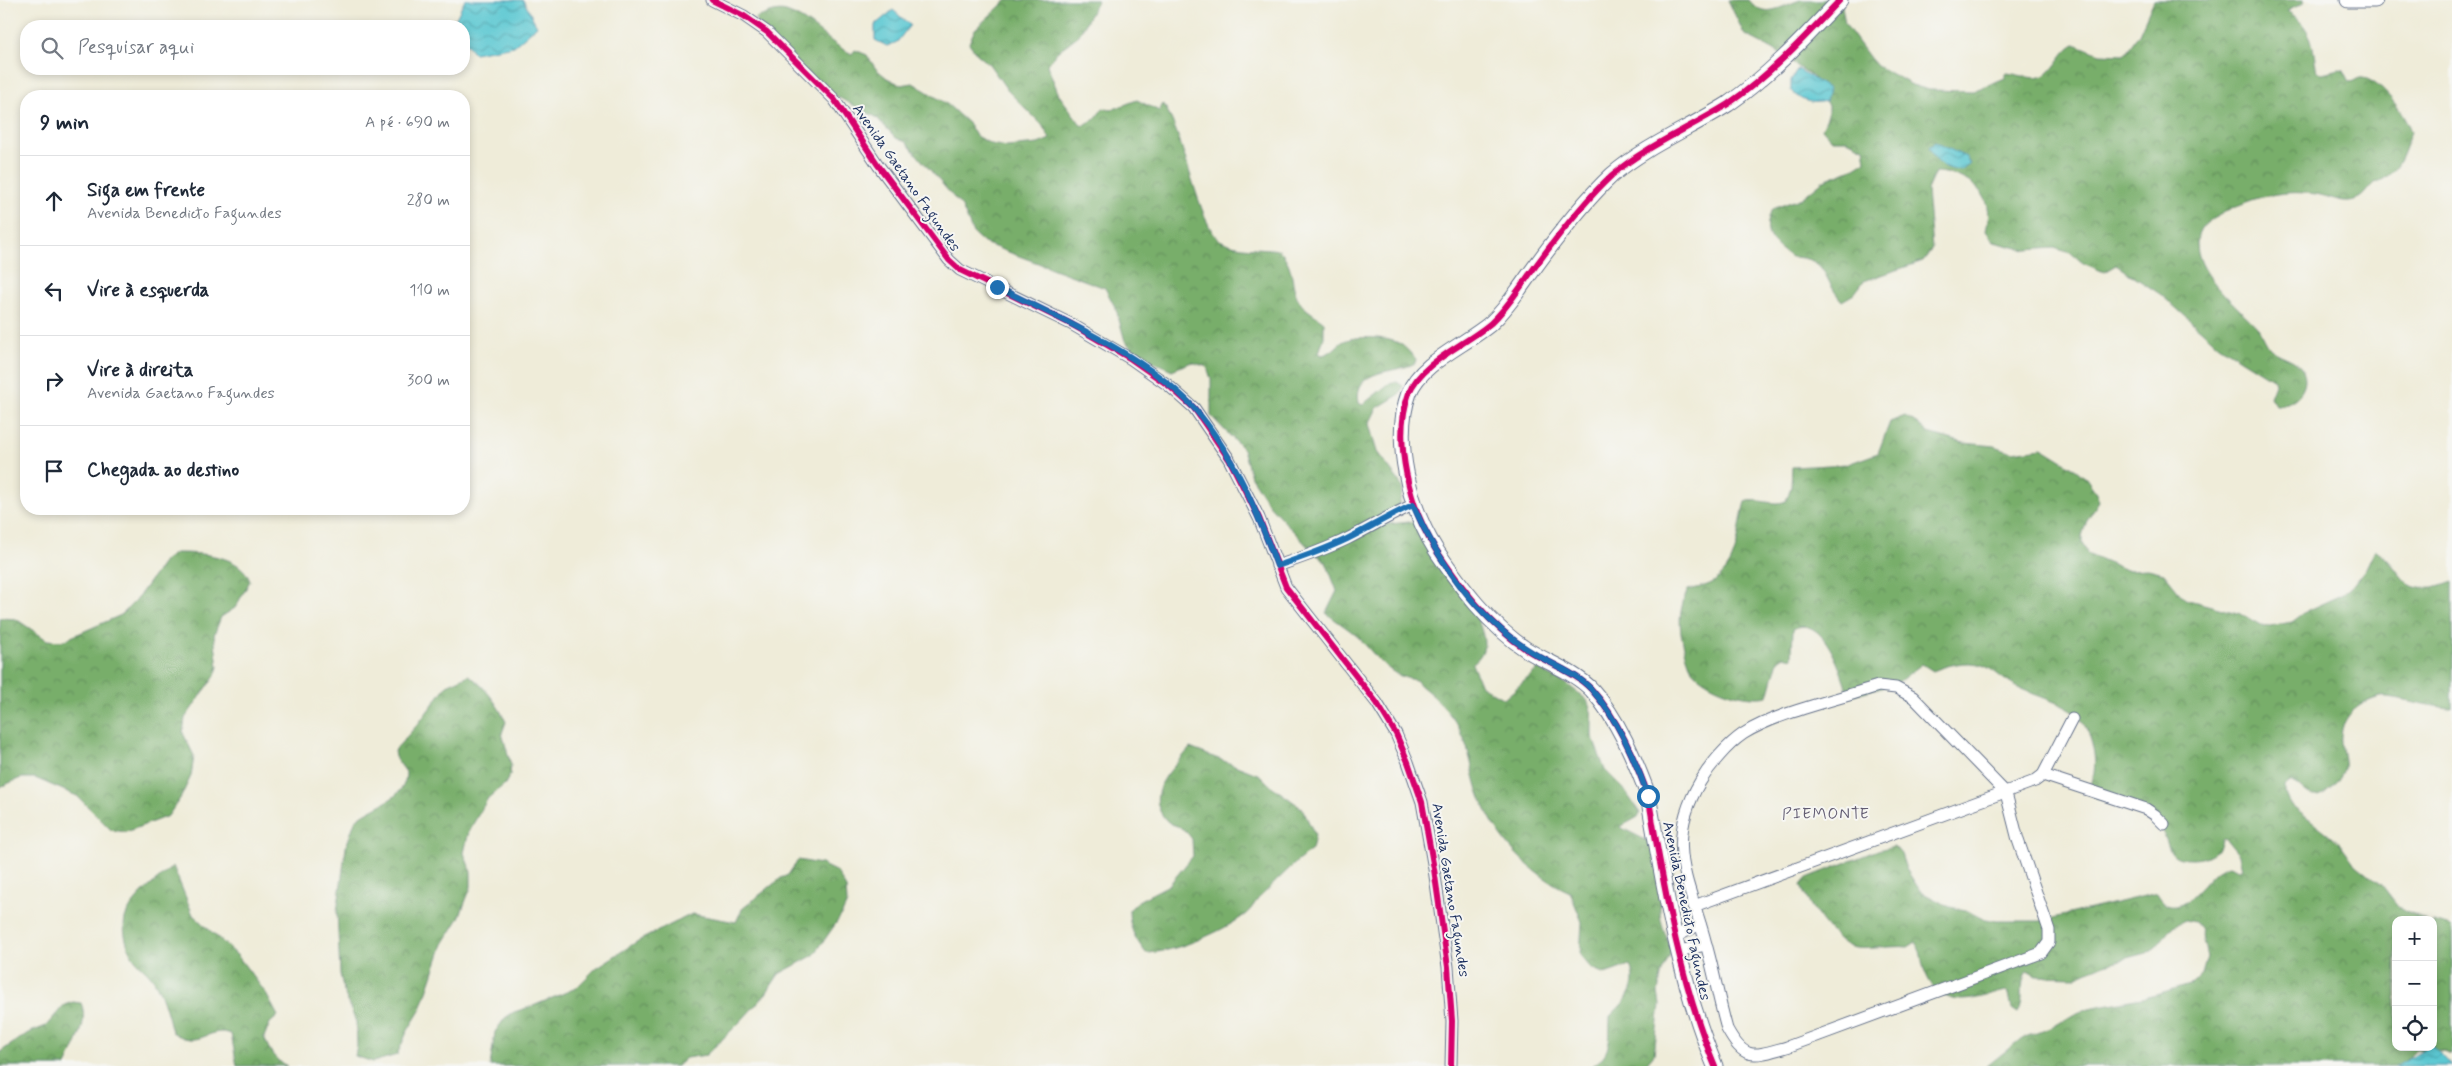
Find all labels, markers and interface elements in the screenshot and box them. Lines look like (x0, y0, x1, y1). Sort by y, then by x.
search box (20, 20, 470, 75)
icon: search (38, 34, 66, 62)
text: Pesquisar aqui (78, 35, 194, 60)
street label: Avenida Gaetano Fagundes (847, 100, 965, 257)
text: 9 min (40, 109, 89, 137)
text: A pé · 690 m (365, 112, 450, 133)
text: Siga em frente (87, 178, 205, 203)
icon: ahead (40, 187, 68, 215)
text: 280 m (407, 190, 450, 211)
text: Avenida Benedicto Fagundes (87, 203, 282, 224)
route end (986, 276, 1009, 299)
icon: left (40, 277, 68, 305)
text: Vire à esquerda (87, 278, 209, 303)
text: 110 m (409, 280, 450, 301)
text: Vire à direita (87, 358, 193, 383)
icon: right (40, 367, 68, 395)
text: 300 m (407, 370, 450, 391)
text: Avenida Gaetano Fagundes (87, 383, 275, 404)
icon: arrive (40, 457, 68, 485)
text: Chegada ao destino (87, 458, 239, 483)
route start (1637, 785, 1660, 808)
street label: Avenida Gaetano Fagundes (1425, 802, 1474, 979)
district label: PIEMONTE (1782, 804, 1870, 825)
street label: Avenida Benedicto Fagundes (1656, 820, 1715, 1003)
map controls (2392, 916, 2437, 1051)
button: + (2392, 916, 2437, 961)
button: − (2392, 961, 2437, 1006)
button: locate (2392, 1006, 2437, 1051)

